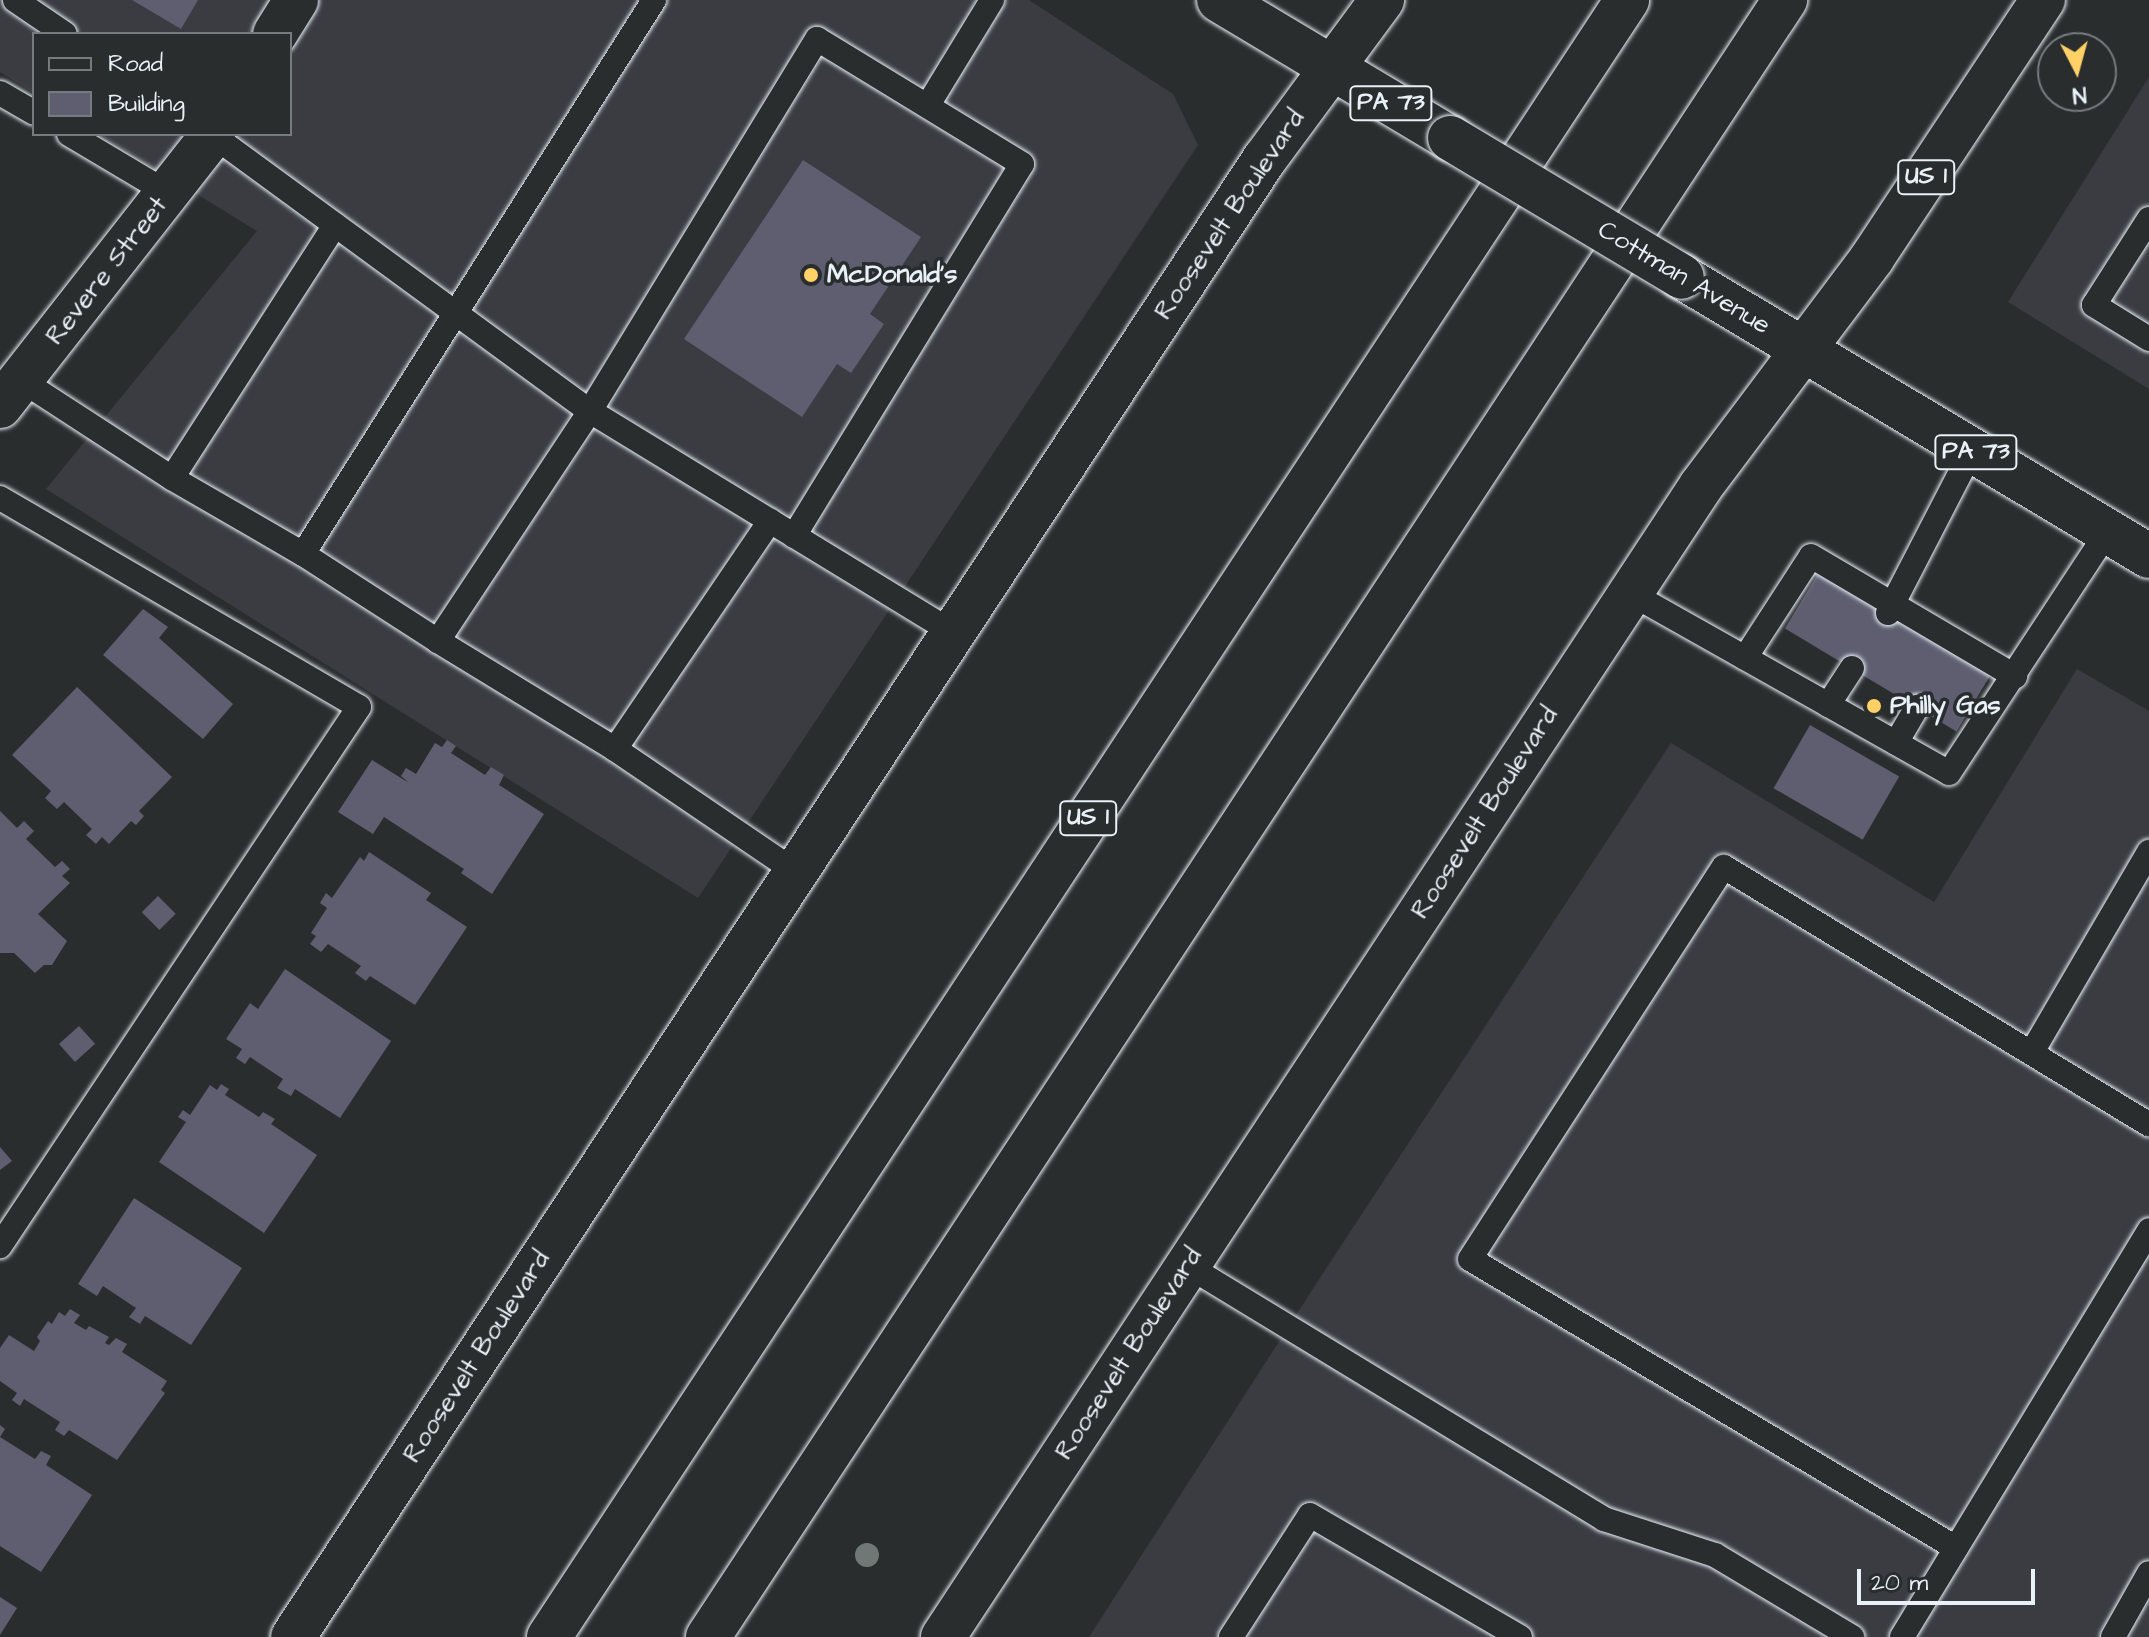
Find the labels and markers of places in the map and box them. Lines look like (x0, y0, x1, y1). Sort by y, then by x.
place label: McDonald's (827, 259, 957, 291)
marker: McDonald's (802, 266, 820, 284)
place label: Philly Gas (1890, 690, 2001, 722)
marker: Philly Gas (1865, 697, 1883, 715)

